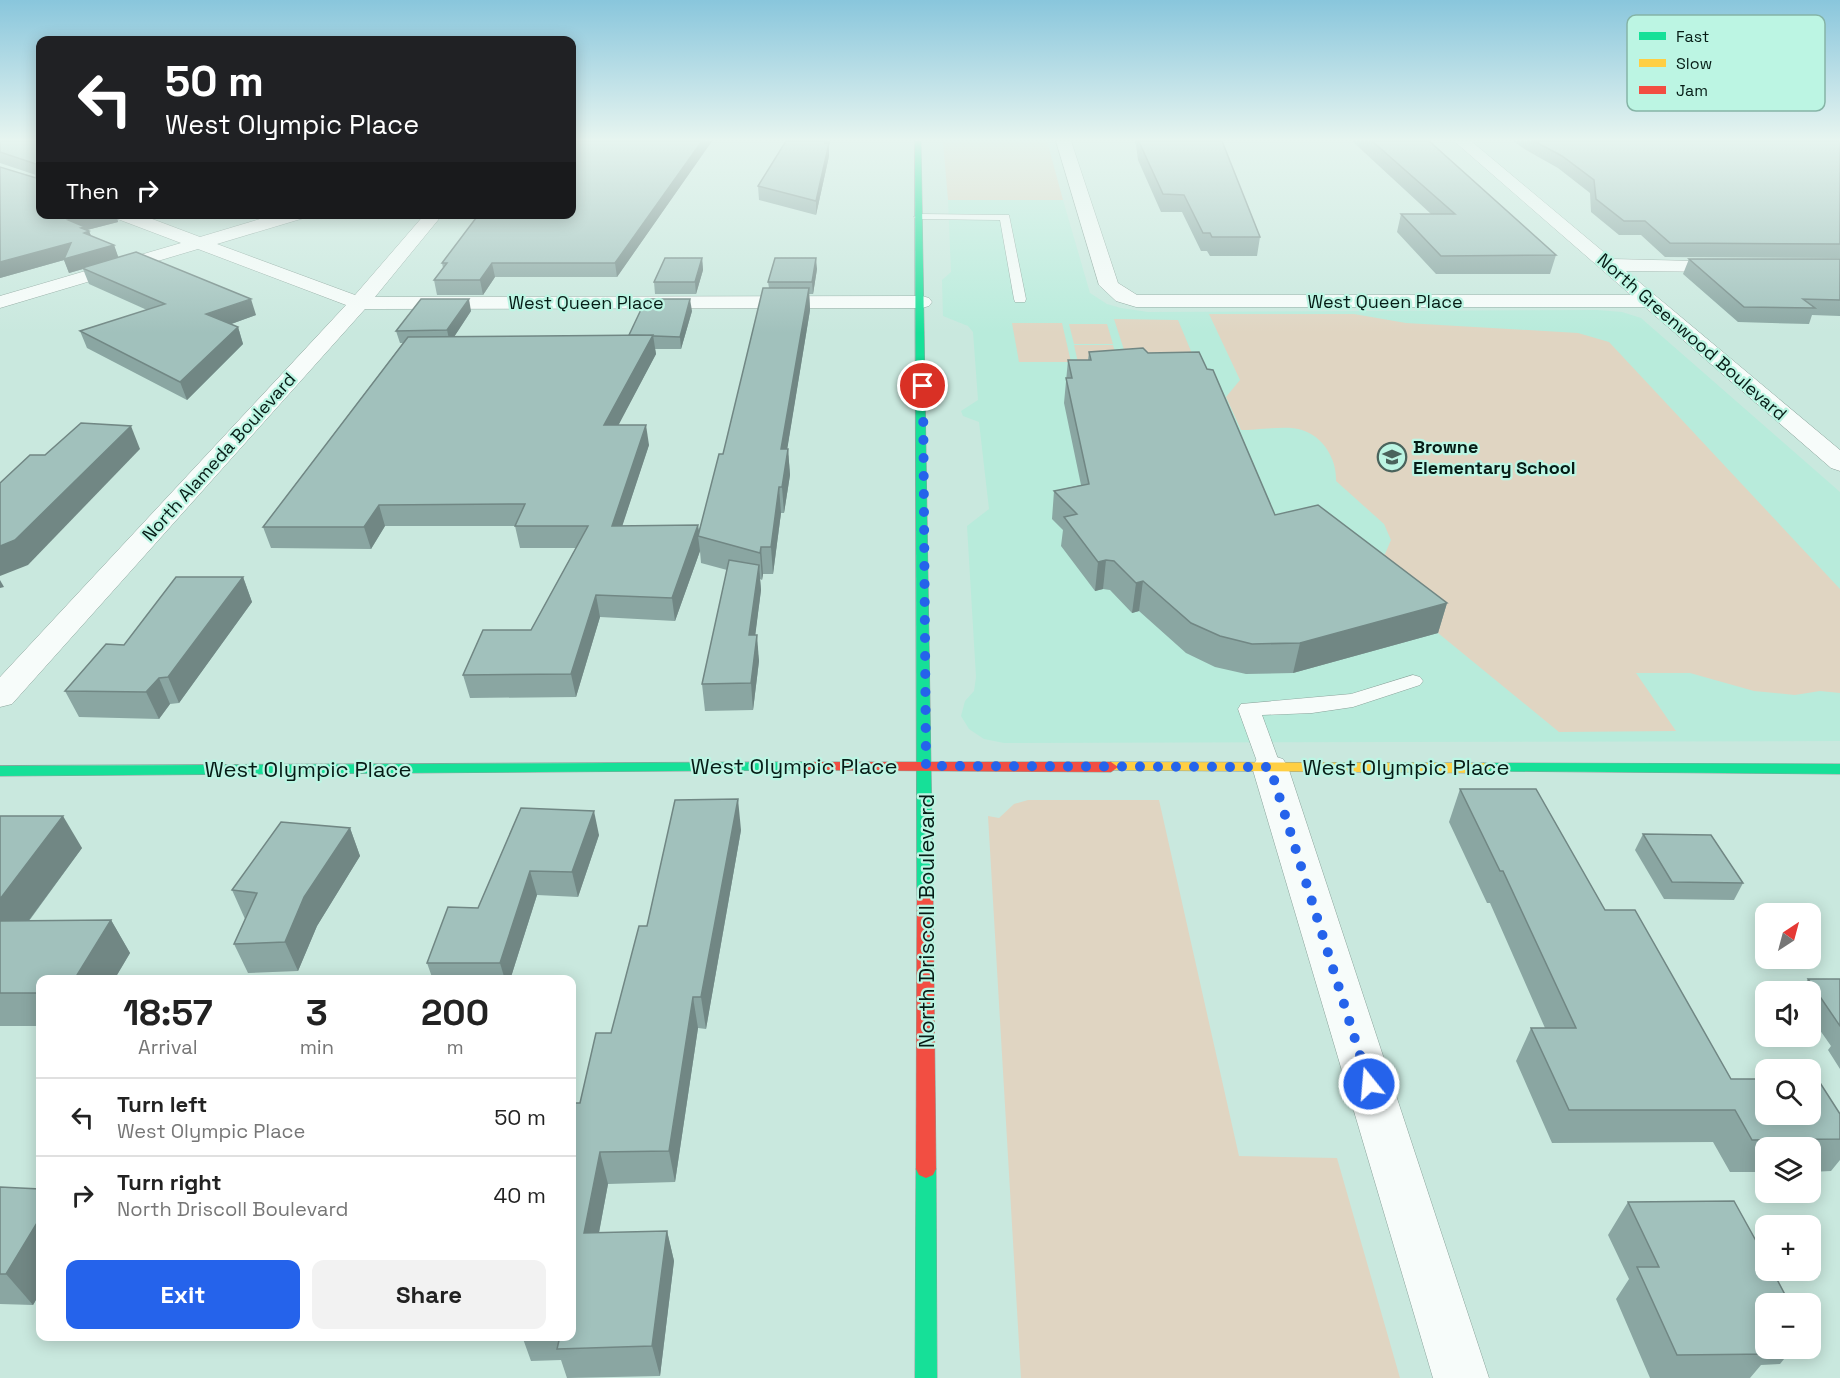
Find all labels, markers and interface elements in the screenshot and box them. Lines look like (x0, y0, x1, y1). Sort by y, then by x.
legend (1627, 15, 1825, 111)
text: Fast (1676, 26, 1709, 47)
text: Slow (1676, 53, 1712, 74)
text: 50 m (165, 55, 264, 108)
icon: left (66, 60, 144, 138)
text: Jam (1676, 80, 1708, 101)
text: West Olympic Place (165, 107, 419, 142)
icon: right (131, 174, 164, 207)
text: Then (66, 177, 119, 205)
street label: North Greenwood Boulevard (1593, 248, 1792, 425)
street label: West Queen Place (1307, 290, 1463, 313)
street label: West Queen Place (508, 291, 664, 314)
pin (897, 360, 948, 411)
street label: North Alameda Boulevard (137, 368, 300, 546)
icon: arrive (906, 369, 939, 402)
place label: Browne Elementary School (1413, 435, 1576, 479)
school or university icon: Browne Elementary School (1376, 441, 1408, 473)
street label: West Olympic Place (690, 752, 898, 780)
street label: West Olympic Place (1302, 753, 1510, 781)
street label: West Olympic Place (204, 755, 412, 783)
street label: North Driscoll Boulevard (912, 794, 940, 1048)
north arrow (1755, 903, 1821, 969)
map controls (1755, 903, 1821, 1359)
button: sound (1755, 981, 1821, 1047)
text: 18:57 (123, 990, 213, 1036)
text: 3 (306, 990, 328, 1036)
text: 200 (421, 990, 489, 1036)
text: Arrival (138, 1034, 198, 1060)
text: min (300, 1034, 334, 1060)
text: m (446, 1034, 464, 1060)
position arrow (1337, 1052, 1401, 1116)
button: search (1755, 1059, 1821, 1125)
text: Turn left (117, 1090, 207, 1118)
icon: left (66, 1101, 99, 1134)
text: 50 m (494, 1103, 546, 1131)
text: West Olympic Place (117, 1118, 305, 1144)
button: layers (1755, 1137, 1821, 1203)
text: Turn right (117, 1168, 222, 1196)
icon: right (66, 1179, 99, 1212)
text: 40 m (494, 1181, 546, 1209)
text: North Driscoll Boulevard (117, 1196, 348, 1222)
button: + (1755, 1215, 1821, 1281)
button: Exit (66, 1260, 300, 1329)
button: Share (312, 1260, 546, 1329)
button: − (1755, 1293, 1821, 1359)

